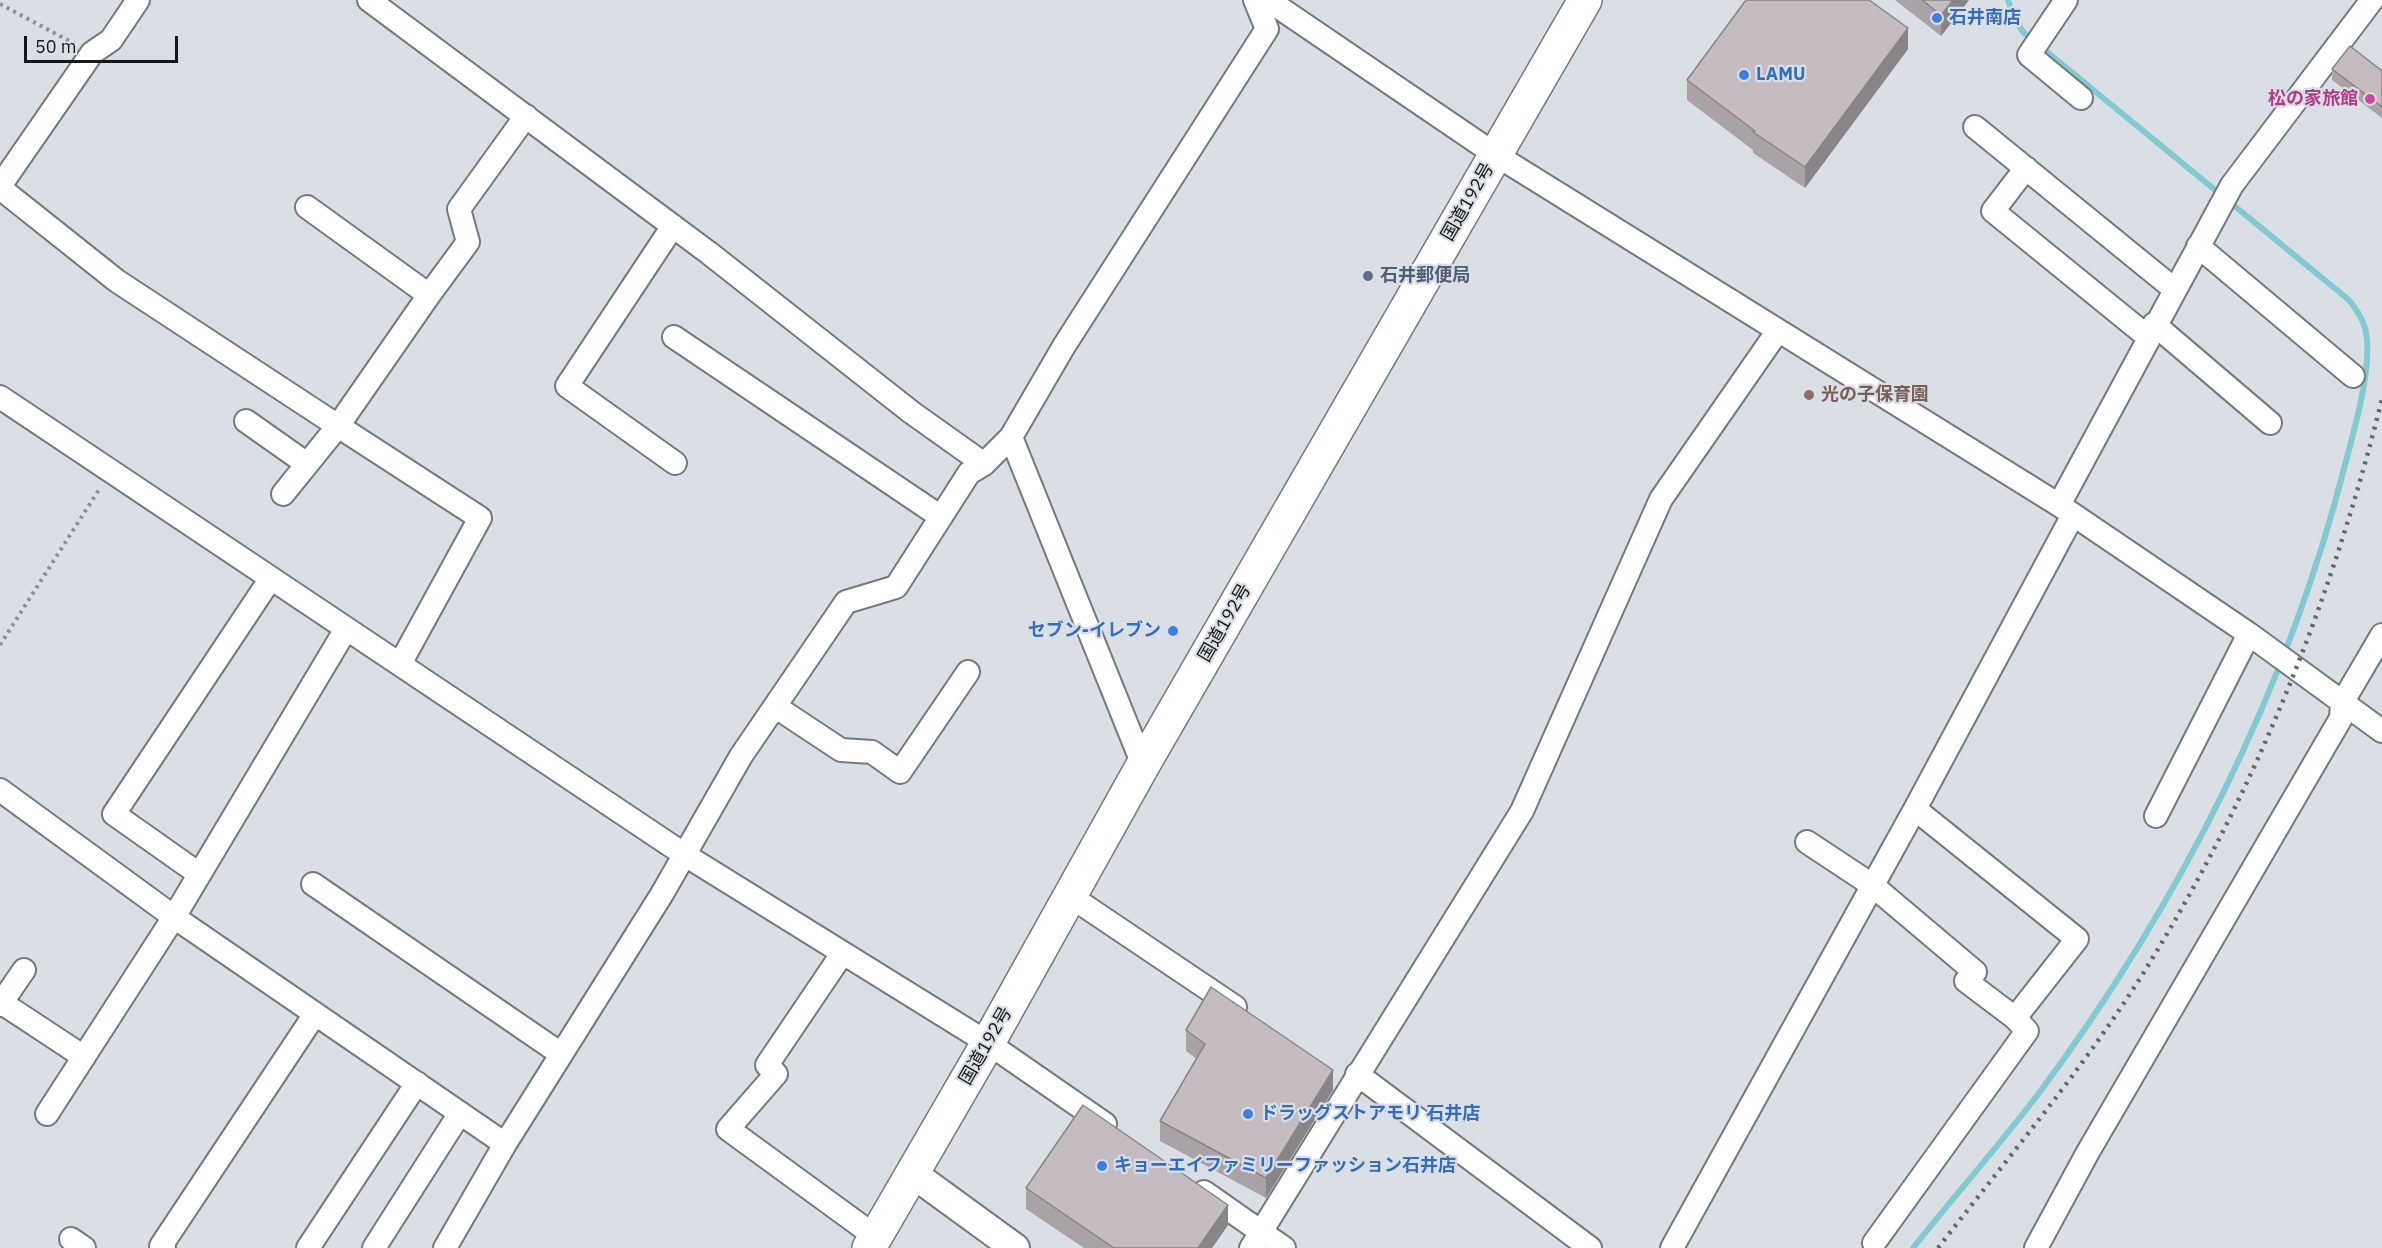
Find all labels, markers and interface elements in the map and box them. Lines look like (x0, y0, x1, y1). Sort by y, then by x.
place label: 石井南店 (1949, 7, 2021, 29)
marker: 石井南店 (1930, 11, 1944, 25)
scale bar (27, 24, 182, 62)
text: 50 m (35, 35, 77, 58)
place label: LAMU (1756, 64, 1805, 86)
marker: LAMU (1737, 68, 1751, 82)
place label: 松の家旅館 (2268, 88, 2358, 110)
marker: 松の家旅館 (2363, 92, 2377, 106)
street label: 国道192号 (1437, 159, 1499, 245)
place label: 石井郵便局 (1380, 265, 1470, 287)
marker: 石井郵便局 (1361, 269, 1375, 283)
place label: 光の子保育園 (1821, 384, 1929, 406)
marker: 光の子保育園 (1802, 388, 1816, 402)
street label: 国道192号 (1194, 580, 1256, 666)
place label: セブン-イレブン (1028, 620, 1161, 642)
marker: セブン-イレブン (1166, 624, 1180, 638)
street label: 国道192号 (955, 1003, 1017, 1089)
place label: ドラッグストアモリ 石井店 (1260, 1103, 1480, 1125)
marker: ドラッグストアモリ 石井店 (1241, 1107, 1255, 1121)
place label: キョーエイファミリーファッション石井店 (1114, 1155, 1456, 1177)
marker: キョーエイファミリーファッション石井店 (1095, 1159, 1109, 1173)

